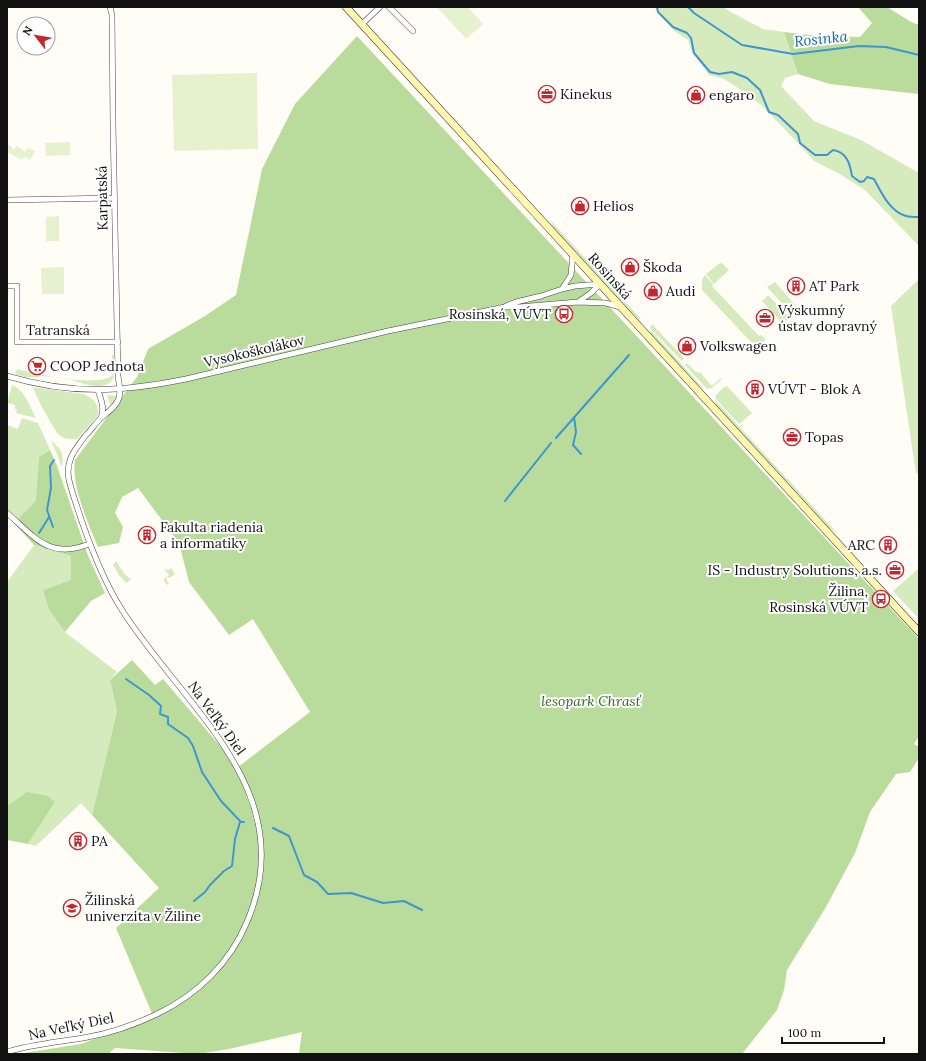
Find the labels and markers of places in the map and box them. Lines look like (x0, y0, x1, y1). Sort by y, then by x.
office icon: Kinekus (537, 84, 557, 104)
place label: Kinekus (560, 85, 612, 103)
shop icon: engaro (686, 85, 706, 105)
place label: engaro (709, 86, 754, 104)
shop icon: Helios (570, 196, 590, 216)
place label: Helios (593, 197, 634, 215)
shop icon: Škoda (620, 257, 640, 277)
place label: Škoda (643, 258, 682, 276)
building icon: AT Park (786, 276, 806, 296)
place label: AT Park (808, 277, 860, 295)
shop icon: Audi (643, 281, 663, 301)
place label: Audi (665, 282, 695, 300)
place label: Výskumný ústav dopravný (777, 301, 877, 335)
bus stop icon: Rosinská, VÚVT (554, 304, 574, 324)
place label: Rosinská, VÚVT (449, 305, 551, 323)
office icon: Výskumný ústav dopravný (755, 308, 775, 328)
shop icon: Volkswagen (677, 336, 697, 356)
place label: Volkswagen (699, 337, 777, 355)
supermarket icon: COOP Jednota (27, 356, 47, 376)
place label: COOP Jednota (50, 357, 144, 375)
building icon: VÚVT - Blok A (745, 379, 765, 399)
place label: VÚVT - Blok A (767, 380, 861, 398)
office icon: Topas (782, 427, 802, 447)
place label: Topas (805, 428, 844, 446)
place label: Fakulta riadenia a informatiky (160, 518, 263, 552)
building icon: Fakulta riadenia a informatiky (137, 525, 157, 545)
building icon: ARC (878, 535, 898, 555)
place label: ARC (847, 536, 875, 554)
office icon: IS - Industry Solutions, a.s. (885, 560, 905, 580)
place label: IS - Industry Solutions, a.s. (707, 561, 882, 579)
place label: Žilina, Rosinská VÚVT (769, 582, 868, 616)
bus stop icon: Žilina, Rosinská VÚVT (871, 589, 891, 609)
building icon: PA (68, 831, 88, 851)
place label: PA (91, 832, 108, 850)
place label: Žilinská univerzita v Žiline (85, 891, 201, 925)
school or university icon: Žilinská univerzita v Žiline (62, 898, 82, 918)

